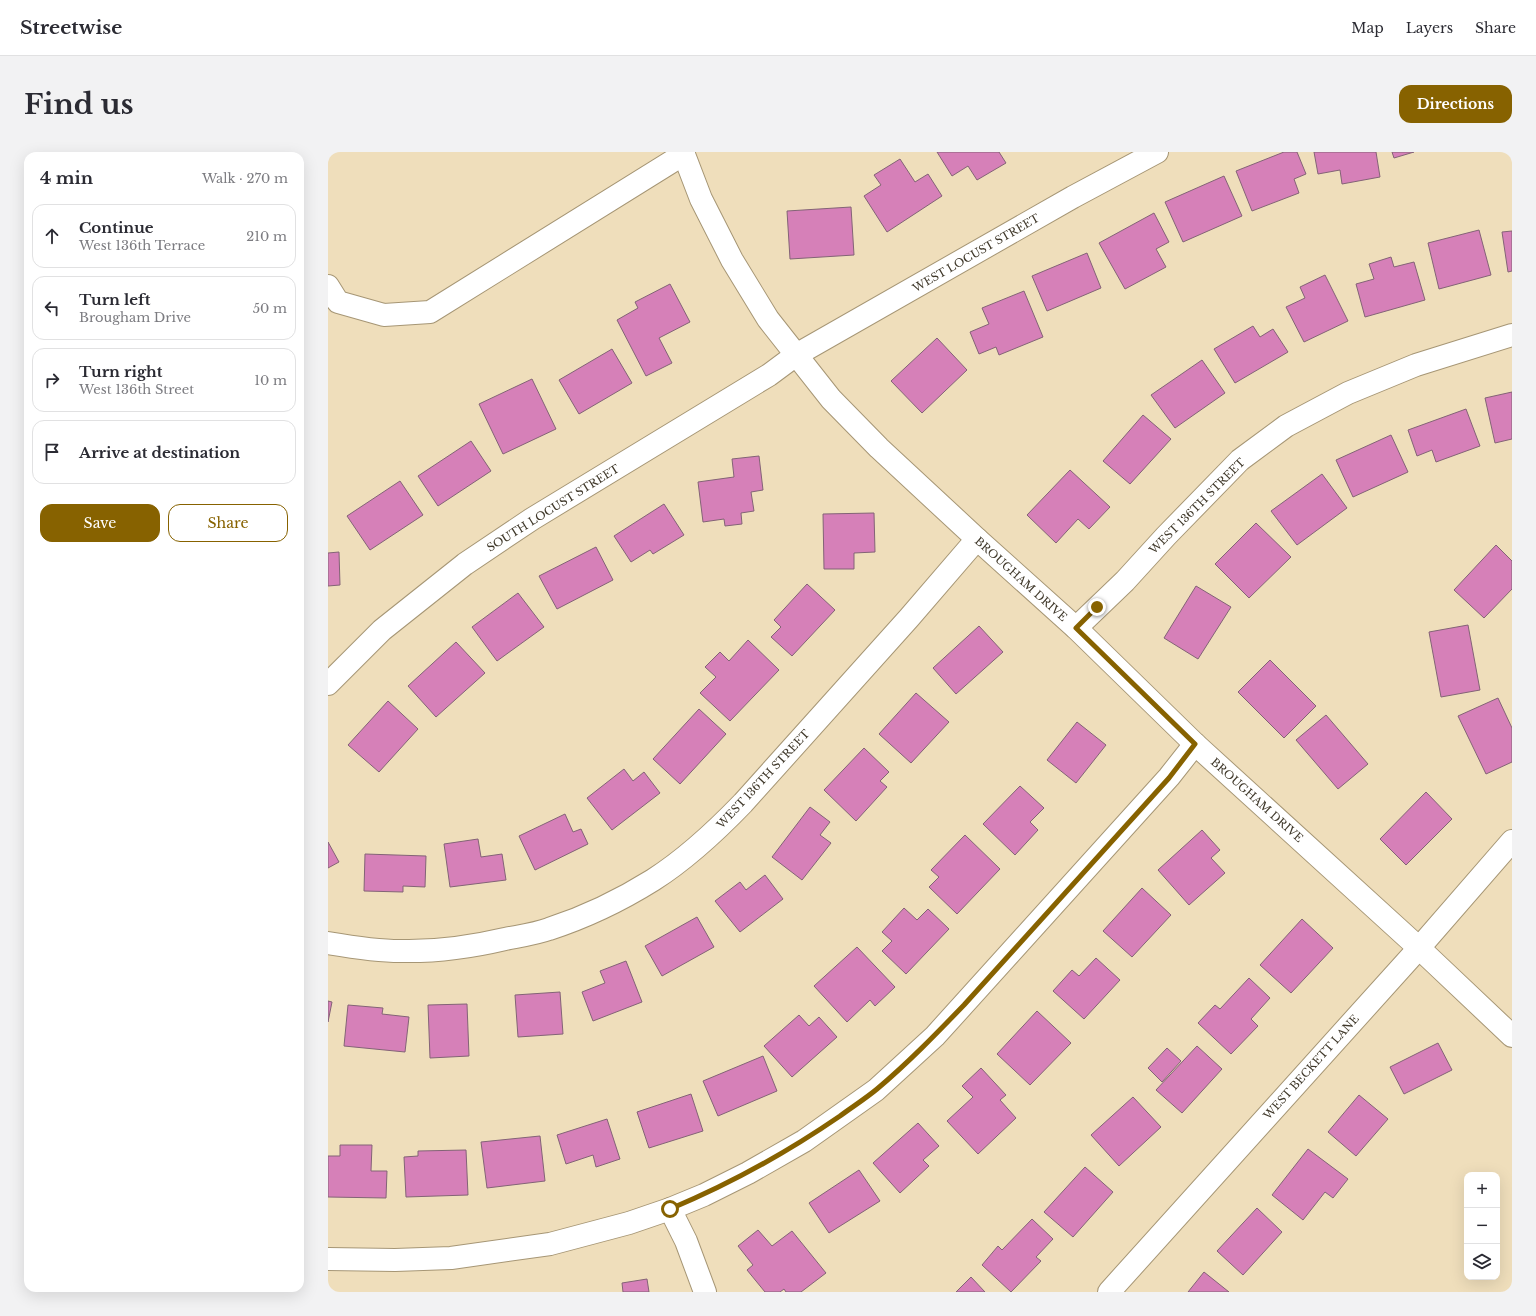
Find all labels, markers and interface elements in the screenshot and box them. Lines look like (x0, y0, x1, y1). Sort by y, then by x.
text: Streetwise (20, 16, 122, 39)
text: Map (1351, 19, 1384, 37)
text: Layers (1406, 19, 1453, 37)
text: Share (1475, 19, 1516, 37)
button: Directions (1399, 85, 1512, 123)
text: Find us (24, 87, 134, 122)
text: 4 min (40, 168, 93, 189)
text: Walk · 270 m (202, 170, 288, 187)
street label: WEST LOCUST STREET (909, 211, 1042, 296)
text: Continue (79, 218, 154, 237)
icon: ahead (41, 225, 63, 247)
text: 210 m (246, 228, 287, 245)
text: West 136th Terrace (79, 237, 205, 254)
text: Turn left (79, 290, 150, 309)
icon: left (41, 297, 63, 319)
text: 50 m (253, 300, 287, 317)
text: Brougham Drive (79, 309, 191, 326)
text: Turn right (79, 362, 162, 381)
icon: right (41, 369, 63, 391)
text: 10 m (254, 372, 287, 389)
text: West 136th Street (79, 381, 194, 398)
icon: arrive (41, 441, 63, 463)
text: Arrive at destination (79, 443, 240, 462)
street label: WEST 136TH STREET (1145, 455, 1248, 558)
street label: SOUTH LOCUST STREET (484, 461, 622, 555)
button: Save (40, 504, 160, 542)
button: Share (168, 504, 288, 542)
street label: BROUGHAM DRIVE (972, 534, 1070, 624)
route end (1088, 598, 1106, 616)
street label: WEST 136TH STREET (713, 727, 813, 832)
street label: BROUGHAM DRIVE (1208, 755, 1306, 845)
street label: WEST BECKETT LANE (1260, 1012, 1362, 1123)
map controls (1464, 1172, 1500, 1280)
button: + (1464, 1172, 1500, 1208)
route start (661, 1200, 679, 1218)
button: − (1464, 1208, 1500, 1244)
button: layers (1464, 1244, 1500, 1280)

